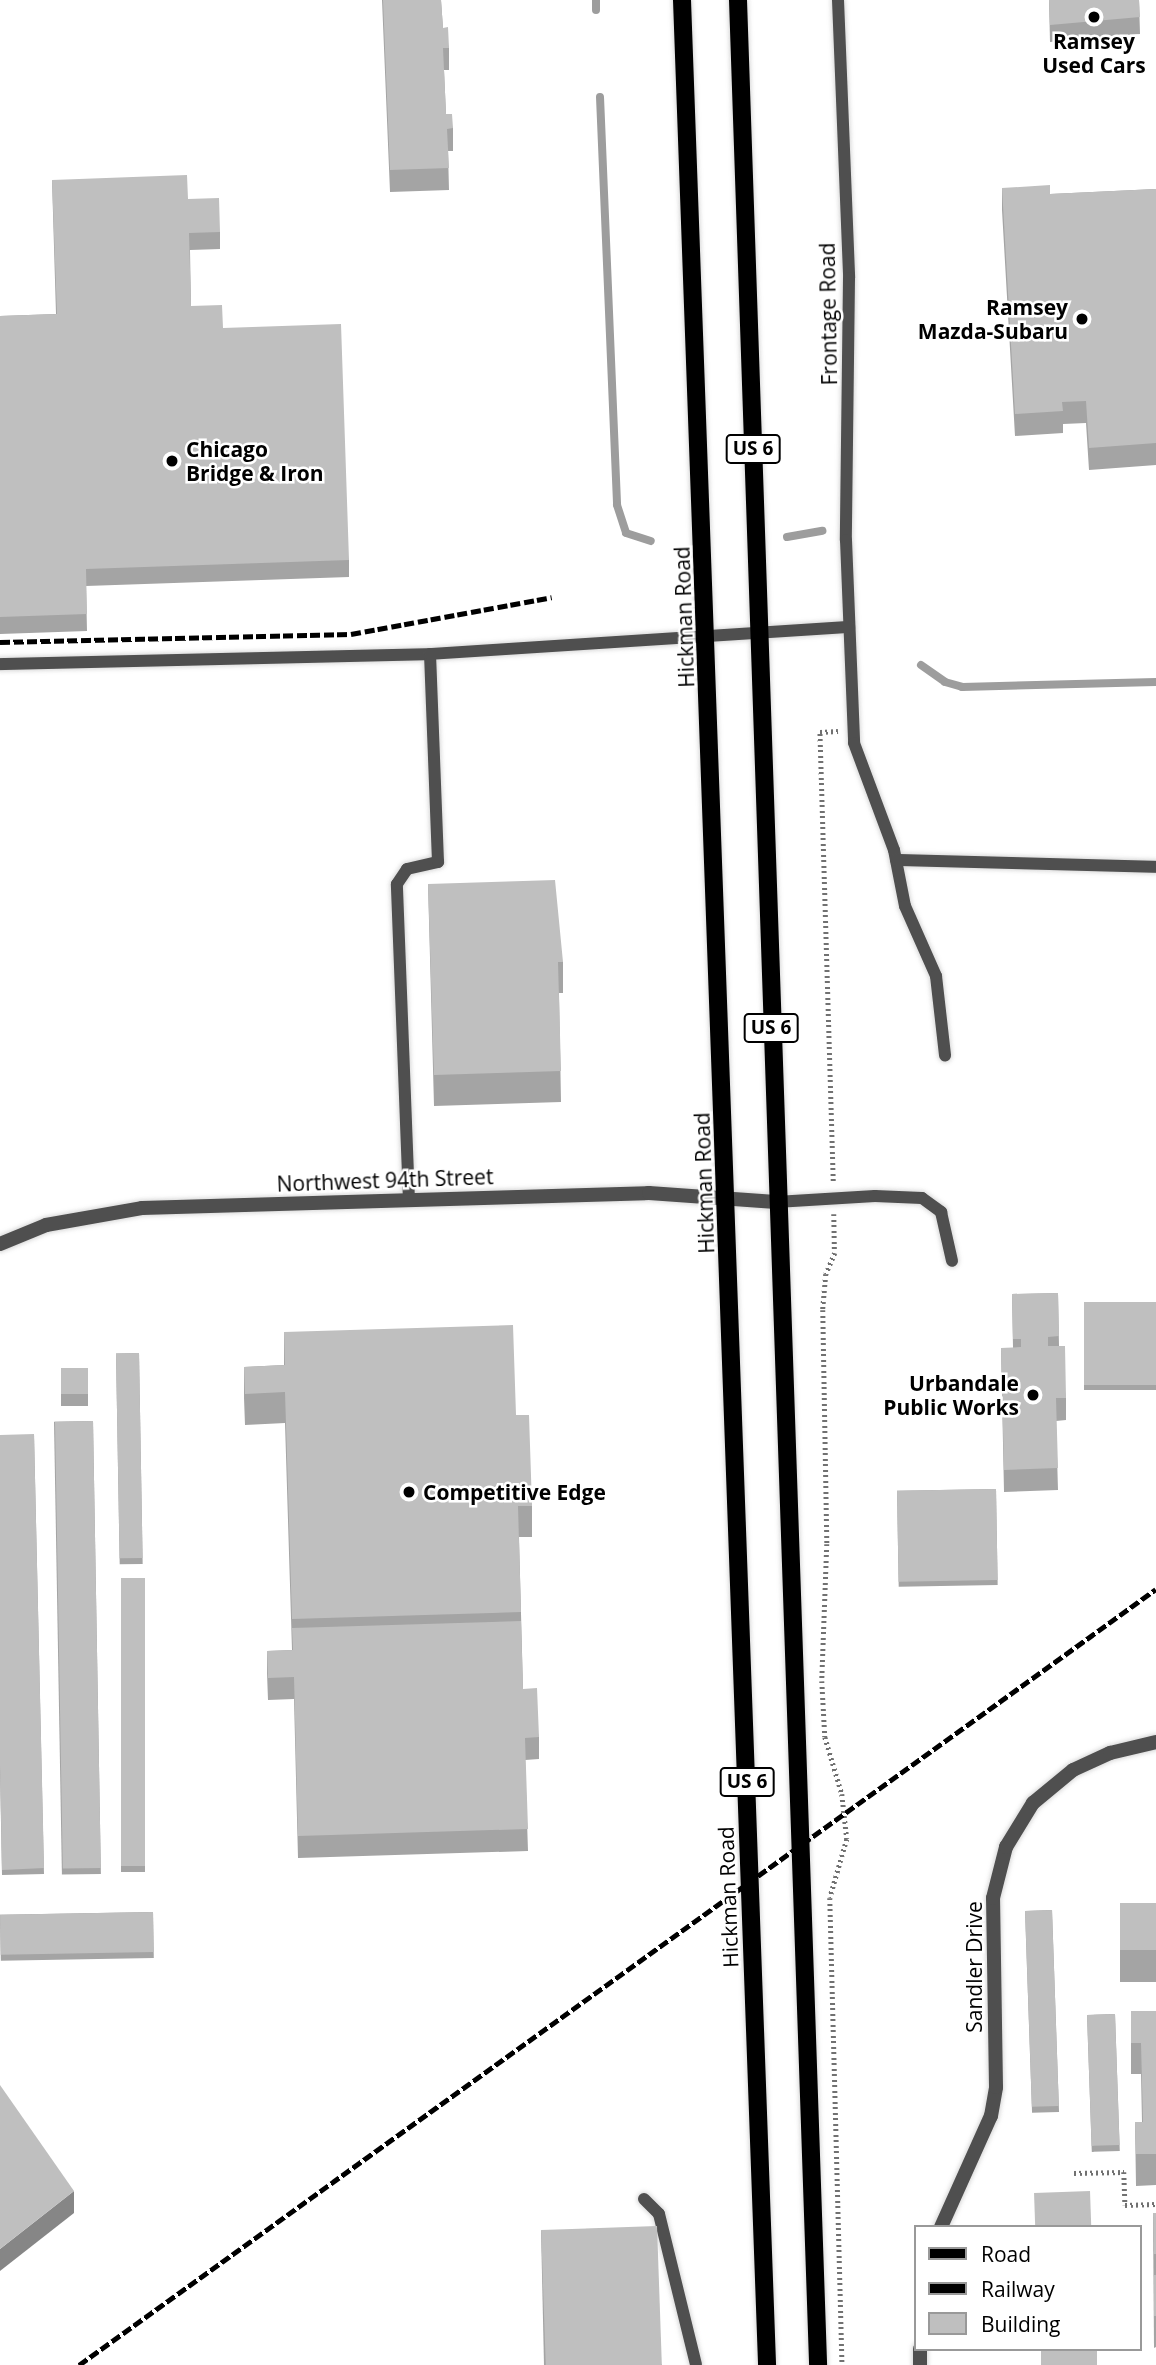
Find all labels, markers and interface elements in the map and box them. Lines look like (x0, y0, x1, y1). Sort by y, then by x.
marker: Ramsey Used Cars (1086, 9, 1102, 25)
place label: Ramsey Used Cars (1042, 28, 1146, 78)
street label: Frontage Road (814, 242, 842, 386)
place label: Ramsey Mazda-Subaru (918, 294, 1068, 344)
marker: Ramsey Mazda-Subaru (1074, 311, 1090, 327)
road number: US 6 (725, 433, 781, 464)
place label: Chicago Bridge & Iron (186, 436, 324, 486)
marker: Chicago Bridge & Iron (164, 453, 180, 469)
street label: Hickman Road (669, 546, 699, 688)
road number: US 6 (743, 1012, 799, 1044)
street label: Hickman Road (689, 1112, 719, 1254)
street label: Northwest 94th Street (276, 1164, 494, 1196)
place label: Urbandale Public Works (883, 1370, 1019, 1420)
marker: Urbandale Public Works (1025, 1387, 1041, 1403)
place label: Competitive Edge (423, 1479, 606, 1505)
marker: Competitive Edge (401, 1484, 417, 1500)
road number: US 6 (719, 1766, 775, 1798)
street label: Hickman Road (713, 1826, 743, 1968)
street label: Sandler Drive (961, 1901, 987, 2033)
legend (914, 2225, 1142, 2351)
text: Road (981, 2240, 1031, 2268)
text: Railway (981, 2275, 1055, 2303)
text: Building (981, 2310, 1060, 2338)

